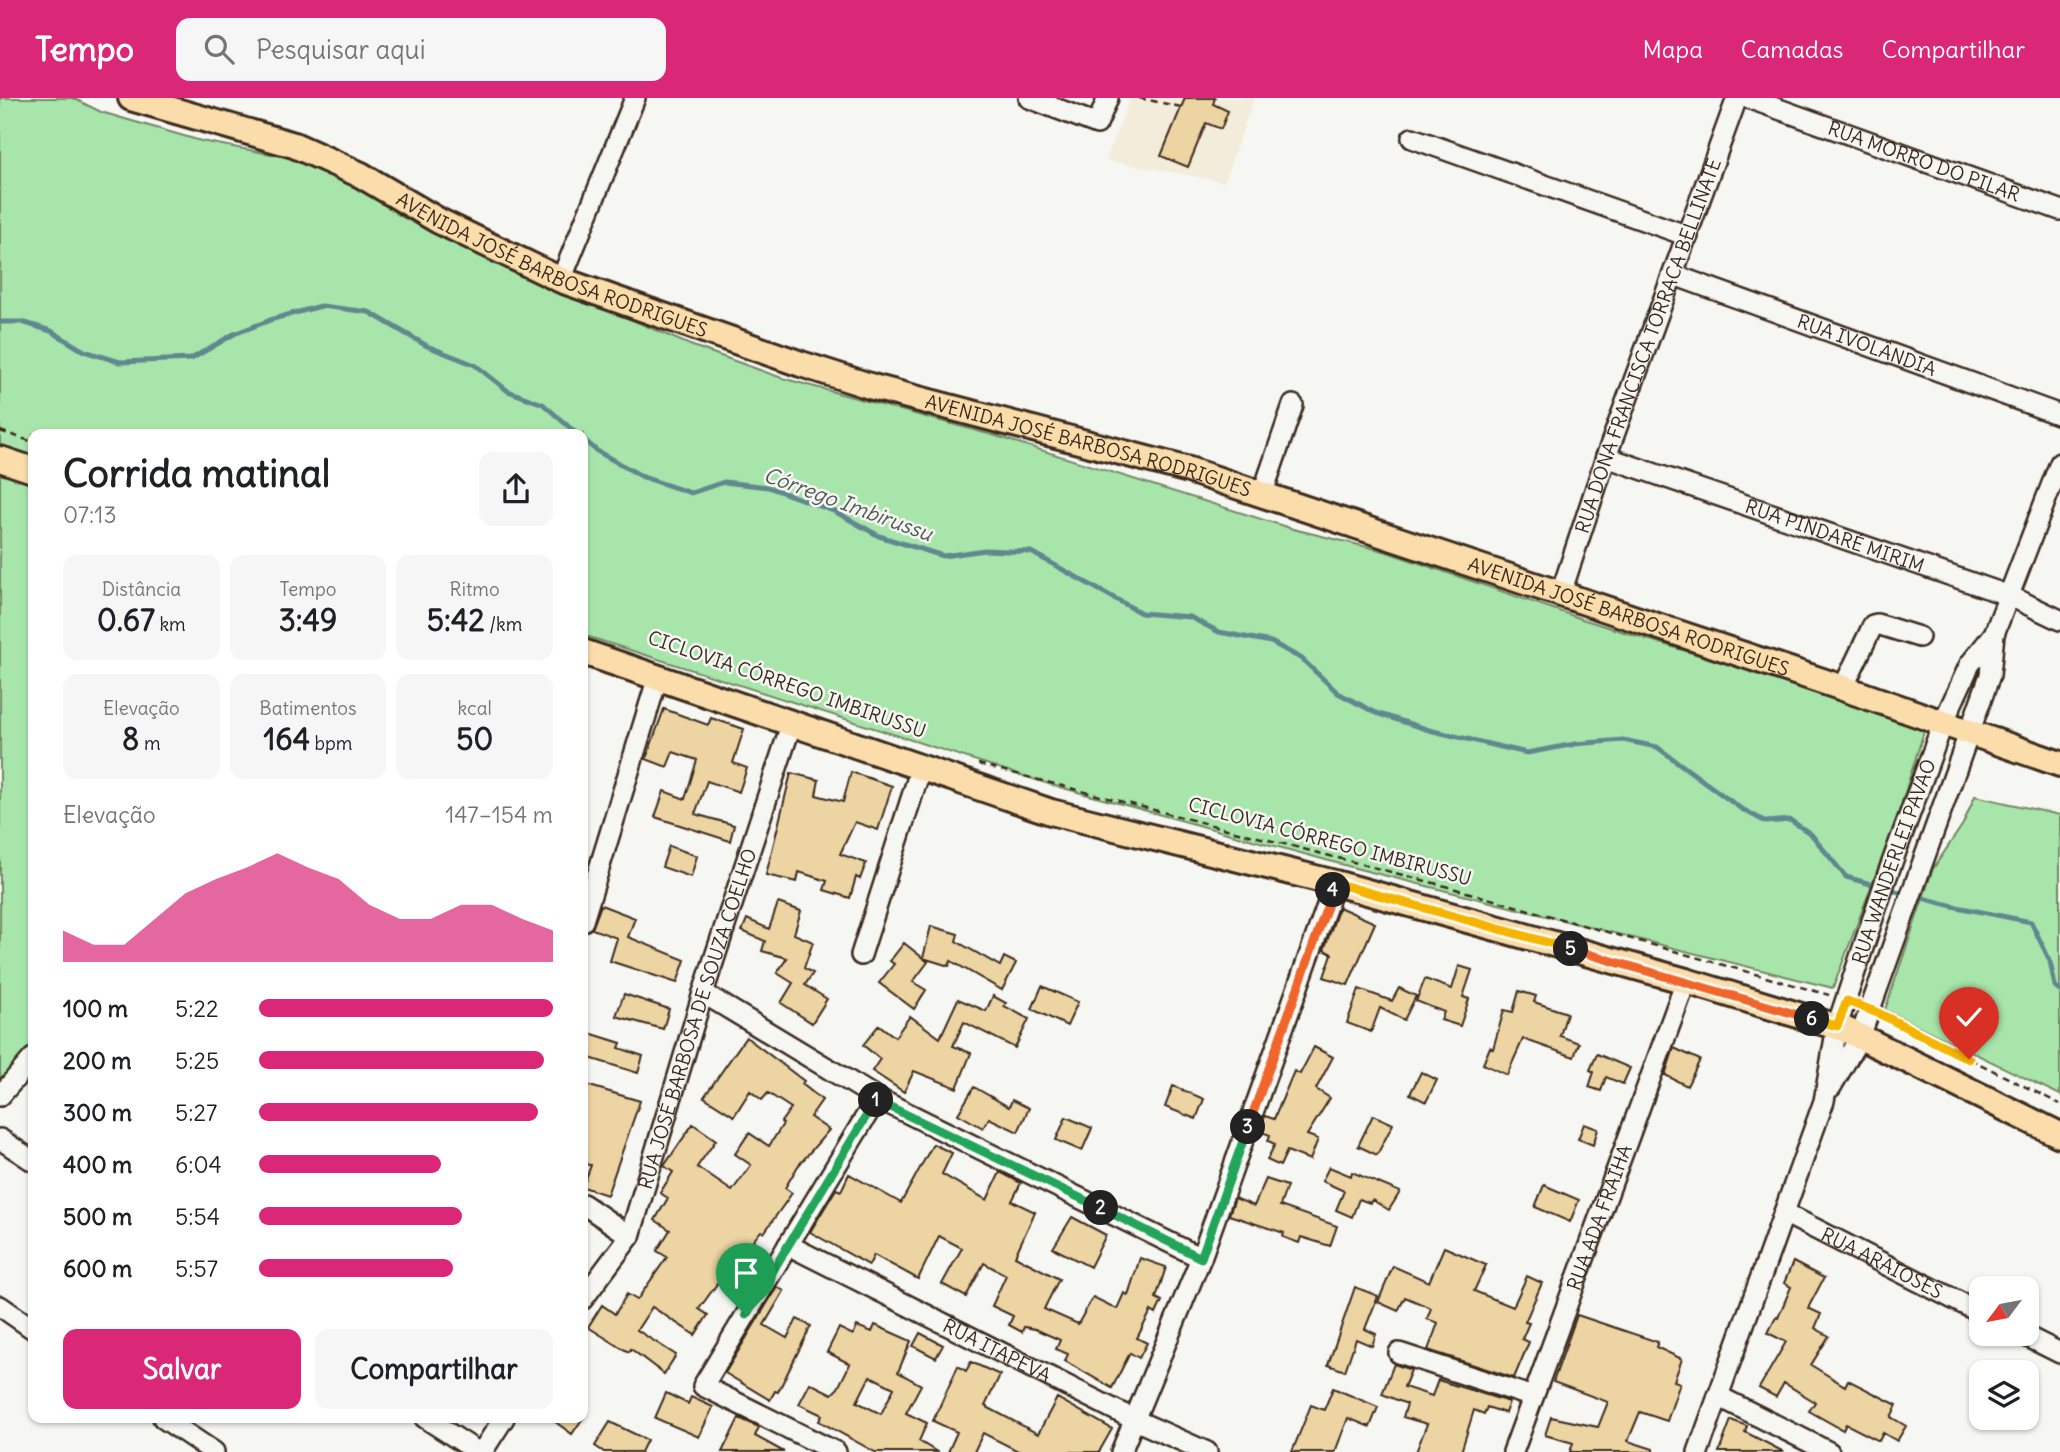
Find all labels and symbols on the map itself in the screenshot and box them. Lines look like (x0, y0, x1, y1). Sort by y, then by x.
street label: RUA MORRO DO PILAR (1825, 116, 2023, 207)
street label: RUA DONA FRANCISCA TORRACA BELLINATE (1570, 155, 1726, 536)
street label: AVENIDA JOSÉ BARBOSA RODRIGUES (392, 187, 711, 342)
street label: RUA IVOLÂNDIA (1794, 309, 1939, 381)
street label: AVENIDA JOSÉ BARBOSA RODRIGUES (923, 389, 1254, 502)
water label: Córrego Imbirussu (760, 461, 938, 548)
street label: RUA PINDARÉ MIRIM (1742, 494, 1927, 578)
street label: AVENIDA JOSÉ BARBOSA RODRIGUES (1465, 552, 1792, 681)
street label: CICLOVIA CÓRREGO IMBIRUSSU (645, 625, 929, 743)
street label: RUA WANDERLEI PAVÃO (1846, 756, 1941, 967)
street label: CICLOVIA CÓRREGO IMBIRUSSU (1186, 792, 1474, 890)
street label: RUA JOSÉ BARBOSA DE SOUZA COELHO (633, 845, 762, 1192)
pin: 4 (1316, 872, 1350, 908)
pin: 5 (1554, 932, 1588, 966)
pin (1939, 987, 1999, 1059)
pin: 6 (1794, 1002, 1829, 1037)
pin: 1 (858, 1082, 894, 1118)
pin: 3 (1230, 1110, 1266, 1144)
street label: RUA ADA FRAIHA (1561, 1141, 1637, 1293)
pin: 2 (1084, 1190, 1118, 1226)
street label: RUA ARAIOSES (1817, 1222, 1947, 1304)
pin (716, 1243, 776, 1315)
north arrow (1969, 1276, 2039, 1346)
street label: RUA ITAPEVA (939, 1313, 1055, 1388)

